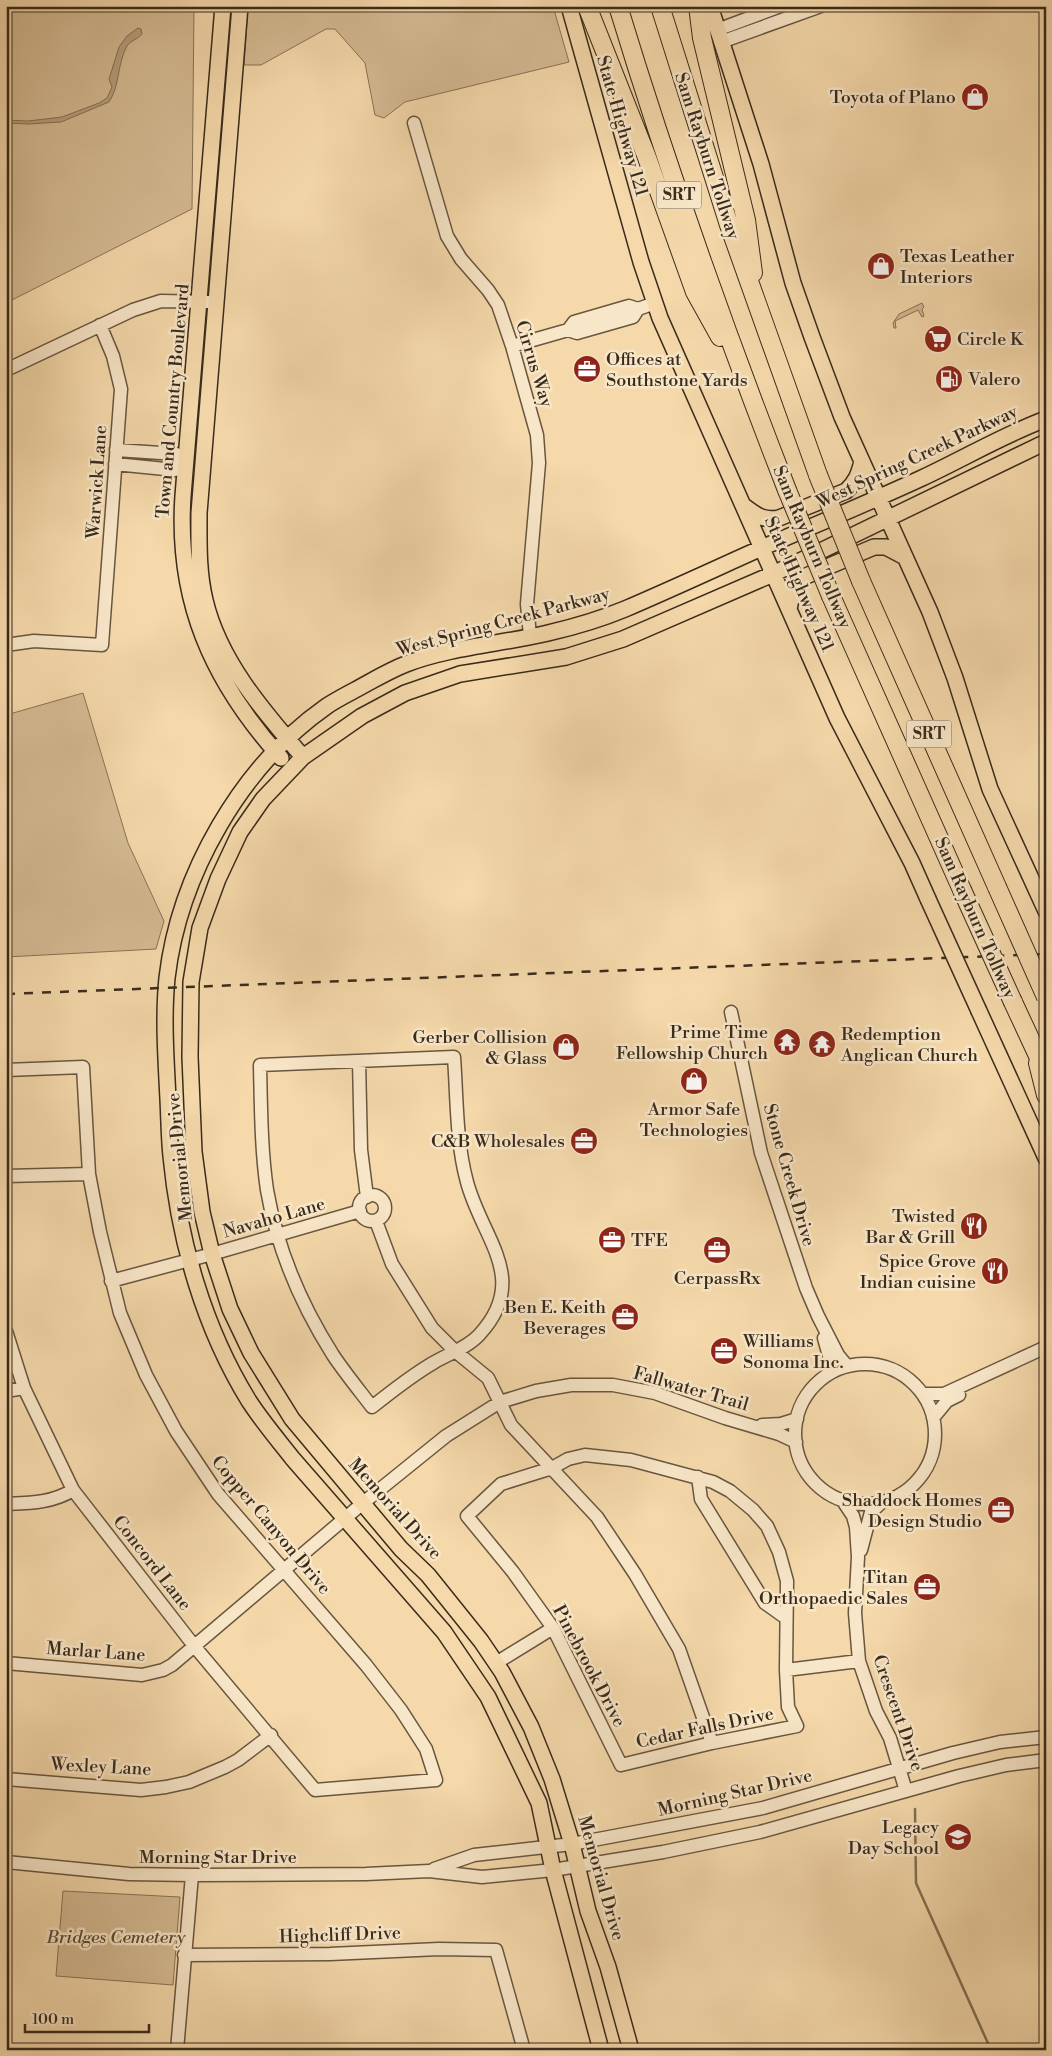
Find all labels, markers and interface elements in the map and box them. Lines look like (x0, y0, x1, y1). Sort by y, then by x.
street label: State Highway 121 (591, 53, 653, 199)
street label: Sam Rayburn Tollway (669, 69, 745, 243)
shop icon: Toyota of Plano (960, 82, 990, 112)
place label: Toyota of Plano (830, 86, 956, 109)
road number: SRT (656, 182, 702, 208)
place label: Texas Leather Interiors (900, 245, 1015, 289)
shop icon: Texas Leather Interiors (866, 251, 896, 281)
street label: Town and Country Boulevard (151, 282, 195, 519)
street label: Cirrus Way (510, 318, 558, 410)
supermarket icon: Circle K (923, 324, 953, 354)
place label: Circle K (957, 328, 1025, 351)
place label: Offices at Southstone Yards (606, 348, 748, 392)
office icon: Offices at Southstone Yards (572, 354, 602, 384)
fuel station icon: Valero (934, 364, 964, 394)
place label: Valero (967, 368, 1021, 391)
street label: West Spring Creek Parkway (812, 400, 1022, 514)
street label: Warwick Lane (81, 424, 112, 541)
street label: Sam Rayburn Tollway (767, 462, 857, 632)
street label: State Highway 121 (759, 513, 839, 655)
street label: West Spring Creek Parkway (393, 582, 612, 662)
road number: SRT (906, 721, 952, 748)
street label: Sam Rayburn Tollway (929, 834, 1021, 1003)
place label: Prime Time Fellowship Church (616, 1021, 768, 1065)
place label: Redemption Anglican Church (840, 1023, 978, 1067)
place label: Gerber Collision & Glass (412, 1026, 547, 1070)
temple icon: Prime Time Fellowship Church (772, 1027, 802, 1057)
temple icon: Redemption Anglican Church (807, 1029, 837, 1059)
shop icon: Gerber Collision & Glass (551, 1032, 581, 1062)
shop icon: Armor Safe Technologies (679, 1066, 709, 1096)
street label: Memorial Drive (162, 1092, 198, 1222)
place label: Armor Safe Technologies (640, 1098, 748, 1142)
street label: Stone Creek Drive (758, 1101, 820, 1249)
office icon: C&B Wholesales (569, 1126, 599, 1156)
place label: C&B Wholesales (431, 1130, 565, 1153)
street label: Navaho Lane (220, 1192, 328, 1244)
place label: Twisted Bar & Grill (865, 1205, 956, 1249)
restaurant icon: Twisted Bar & Grill (959, 1211, 989, 1241)
office icon: TFE (597, 1225, 627, 1255)
place label: TFE (631, 1229, 668, 1252)
office icon: CerpassRx (702, 1235, 732, 1265)
place label: Spice Grove Indian cuisine (860, 1250, 976, 1294)
restaurant icon: Spice Grove Indian cuisine (980, 1256, 1010, 1286)
place label: CerpassRx (674, 1267, 761, 1290)
place label: Ben E. Keith Beverages (503, 1296, 606, 1340)
office icon: Ben E. Keith Beverages (610, 1302, 640, 1332)
place label: Williams Sonoma Inc. (742, 1330, 844, 1374)
office icon: Williams Sonoma Inc. (709, 1336, 739, 1366)
street label: Fallwater Trail (631, 1362, 752, 1417)
street label: Copper Canyon Drive (206, 1451, 336, 1599)
street label: Memorial Drive (343, 1453, 447, 1565)
place label: Shaddock Homes Design Studio (842, 1489, 982, 1533)
office icon: Shaddock Homes Design Studio (986, 1495, 1016, 1525)
street label: Concord Lane (108, 1511, 196, 1615)
place label: Titan Orthopaedic Sales (759, 1566, 908, 1610)
office icon: Titan Orthopaedic Sales (912, 1572, 942, 1602)
street label: Pinebrook Drive (547, 1601, 631, 1731)
street label: Marlar Lane (46, 1637, 146, 1667)
street label: Crescent Drive (867, 1652, 929, 1774)
street label: Cedar Falls Drive (634, 1702, 776, 1754)
street label: Wexley Lane (49, 1753, 152, 1781)
street label: Morning Star Drive (655, 1764, 815, 1822)
street label: Memorial Drive (572, 1813, 630, 1943)
place label: Legacy Day School (848, 1816, 940, 1860)
school or university icon: Legacy Day School (943, 1822, 973, 1852)
street label: Morning Star Drive (139, 1846, 297, 1869)
street label: Highcliff Drive (279, 1921, 401, 1949)
park label: Bridges Cemetery (46, 1926, 186, 1949)
scale bar (25, 2001, 149, 2033)
text: 100 m (32, 2010, 74, 2029)

